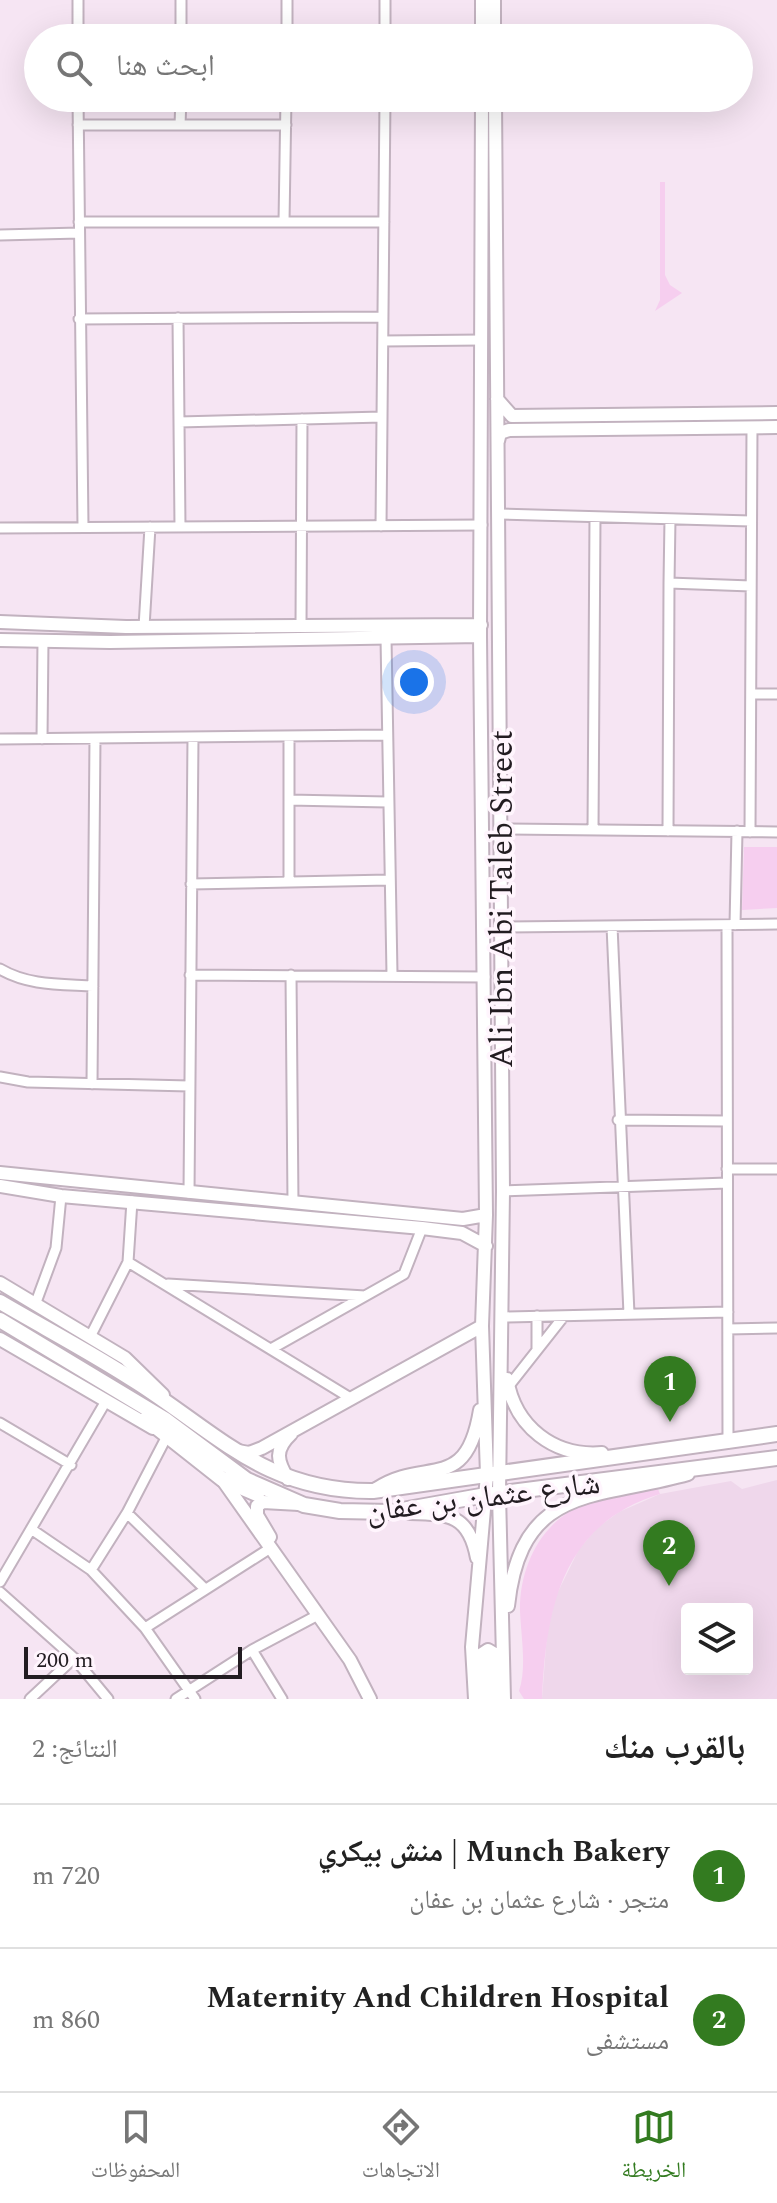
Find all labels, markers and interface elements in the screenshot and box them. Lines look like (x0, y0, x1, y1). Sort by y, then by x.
search box (24, 24, 753, 112)
text: ابحث هنا (116, 43, 215, 89)
icon: search (52, 46, 96, 90)
your location (394, 662, 434, 702)
street label: Ali Ibn Abi Taleb Street (478, 730, 527, 1068)
pin: 1 (644, 1356, 696, 1422)
street label: شارع عثمان بن عفان (363, 1459, 603, 1536)
pin: 2 (643, 1520, 695, 1586)
map controls (681, 1603, 753, 1675)
button: layers (681, 1603, 753, 1675)
scale bar (24, 1643, 242, 1679)
text: 200 m (36, 1644, 93, 1677)
text: بالقرب منك (604, 1722, 745, 1774)
text: النتائج: 2 (32, 1729, 118, 1769)
text: Munch Bakery | منش بيكري (318, 1829, 669, 1875)
text: 720 m (32, 1856, 100, 1896)
text: 1 (712, 1856, 726, 1896)
text: متجر · شارع عثمان بن عفان (409, 1880, 669, 1920)
text: Maternity And Children Hospital (206, 1975, 669, 2021)
text: 860 m (32, 2000, 100, 2040)
text: 2 (712, 2000, 726, 2040)
text: مستشفى (585, 2021, 669, 2061)
tab: المحفوظات (91, 2105, 180, 2191)
tab: الاتجاهات (362, 2105, 440, 2191)
tab: الخريطة (621, 2105, 686, 2191)

